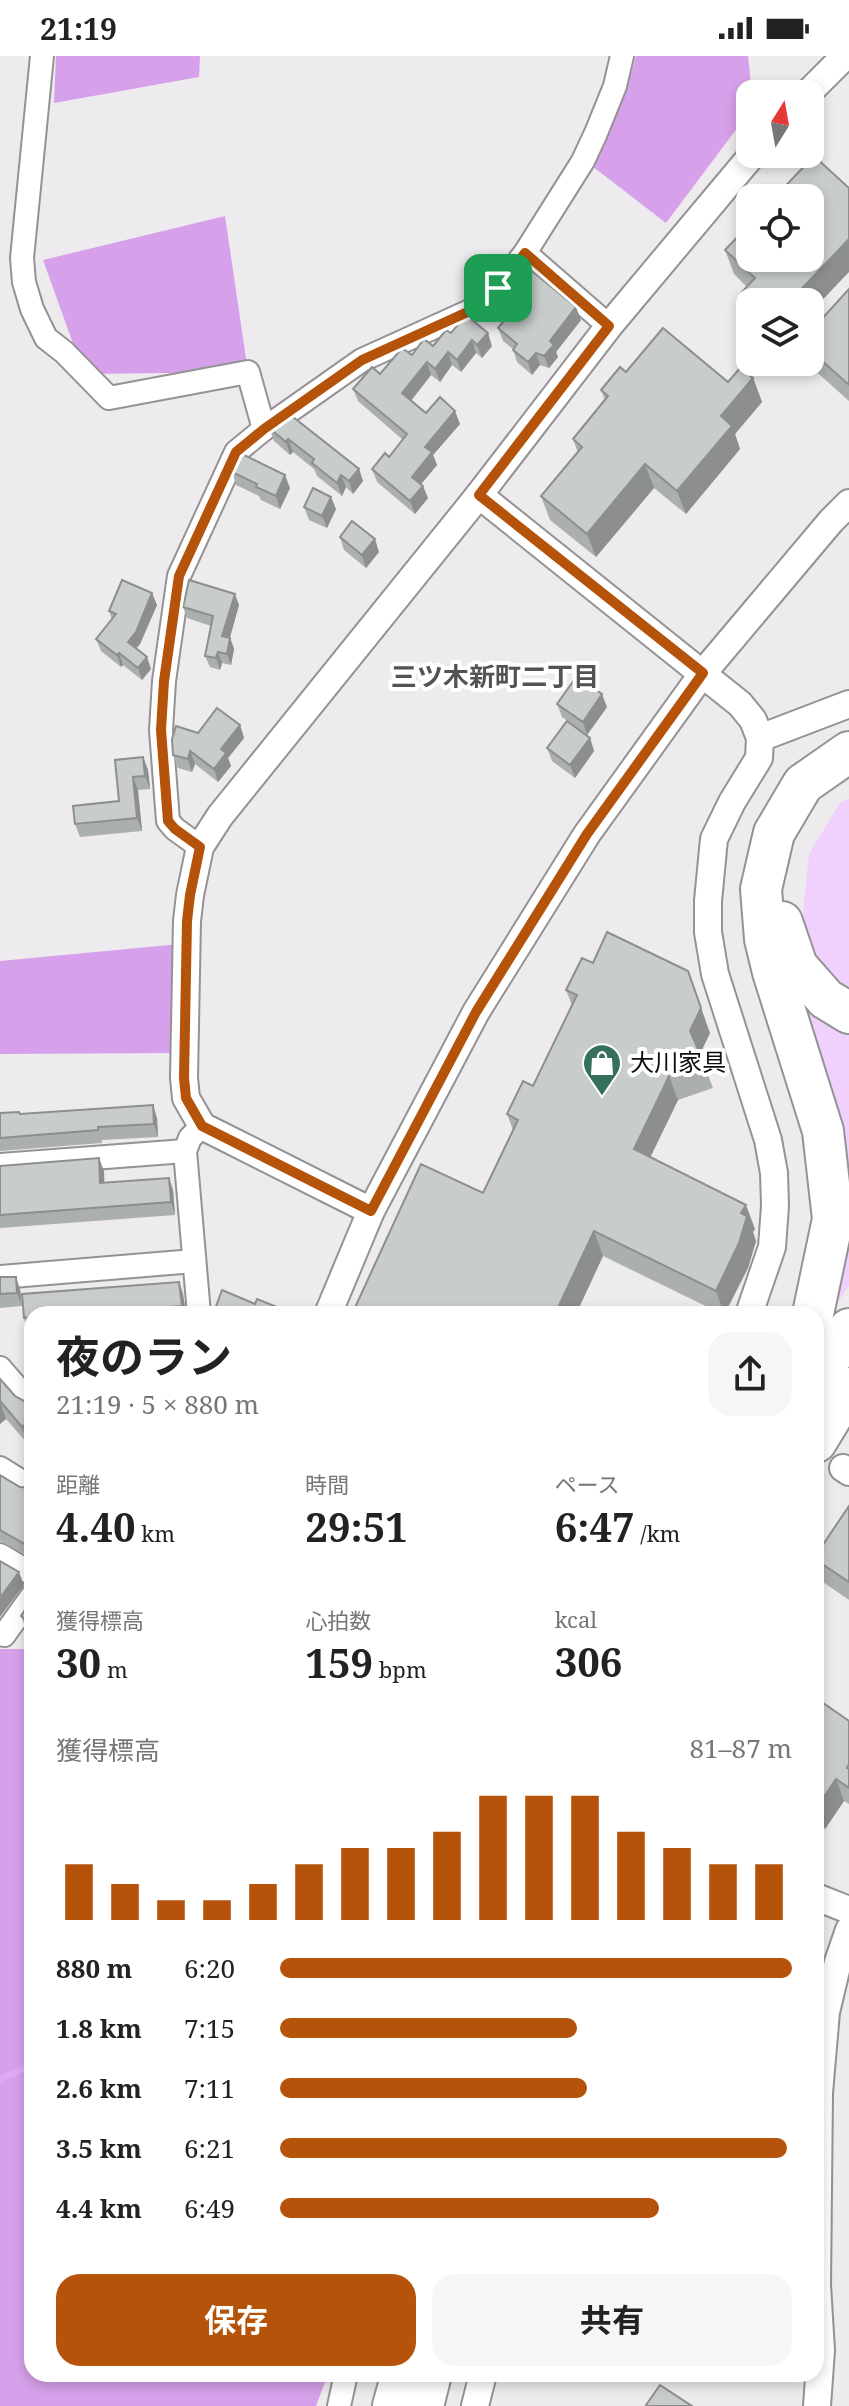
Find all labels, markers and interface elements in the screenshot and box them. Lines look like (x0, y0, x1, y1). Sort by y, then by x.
text: 21:19 (40, 8, 117, 49)
north arrow (736, 80, 824, 168)
map controls (736, 80, 824, 376)
button: locate (736, 184, 824, 272)
pin (464, 254, 532, 322)
icon: arrive (476, 266, 520, 310)
button: layers (736, 288, 824, 376)
district label: 三ツ木新町二丁目 (391, 658, 599, 694)
shop icon: 大川家具 (581, 1042, 623, 1097)
place label: 大川家具 (630, 1045, 726, 1078)
text: 夜のラン (56, 1326, 232, 1386)
button: share (708, 1332, 792, 1416)
text: 21:19 · 5 × 880 m (56, 1386, 259, 1422)
text: 距離 (56, 1469, 100, 1499)
text: 時間 (305, 1469, 349, 1499)
text: ペース (555, 1469, 620, 1499)
text: 4.40 (56, 1499, 136, 1554)
text: 29:51 (305, 1499, 408, 1554)
text: 6:47 (555, 1499, 635, 1554)
text: km (136, 1518, 175, 1548)
text: /km (635, 1518, 680, 1548)
text: kcal (555, 1604, 597, 1634)
text: 獲得標高 (56, 1605, 144, 1635)
text: 心拍数 (305, 1605, 371, 1635)
text: 306 (555, 1634, 622, 1689)
text: 30 (56, 1635, 101, 1690)
text: 159 (305, 1635, 373, 1690)
text: m (101, 1654, 128, 1684)
text: bpm (373, 1654, 427, 1684)
text: 81–87 m (690, 1730, 792, 1766)
text: 獲得標高 (56, 1732, 160, 1768)
text: 880 m (56, 1950, 132, 1986)
text: 6:20 (184, 1950, 235, 1986)
text: 1.8 km (56, 2010, 142, 2046)
text: 7:15 (184, 2010, 235, 2046)
text: 2.6 km (56, 2070, 142, 2106)
text: 7:11 (184, 2070, 235, 2106)
text: 3.5 km (56, 2130, 142, 2166)
text: 6:21 (184, 2130, 235, 2166)
text: 4.4 km (56, 2190, 142, 2226)
text: 6:49 (184, 2190, 235, 2226)
button: 保存 (56, 2274, 416, 2366)
button: 共有 (432, 2274, 792, 2366)

